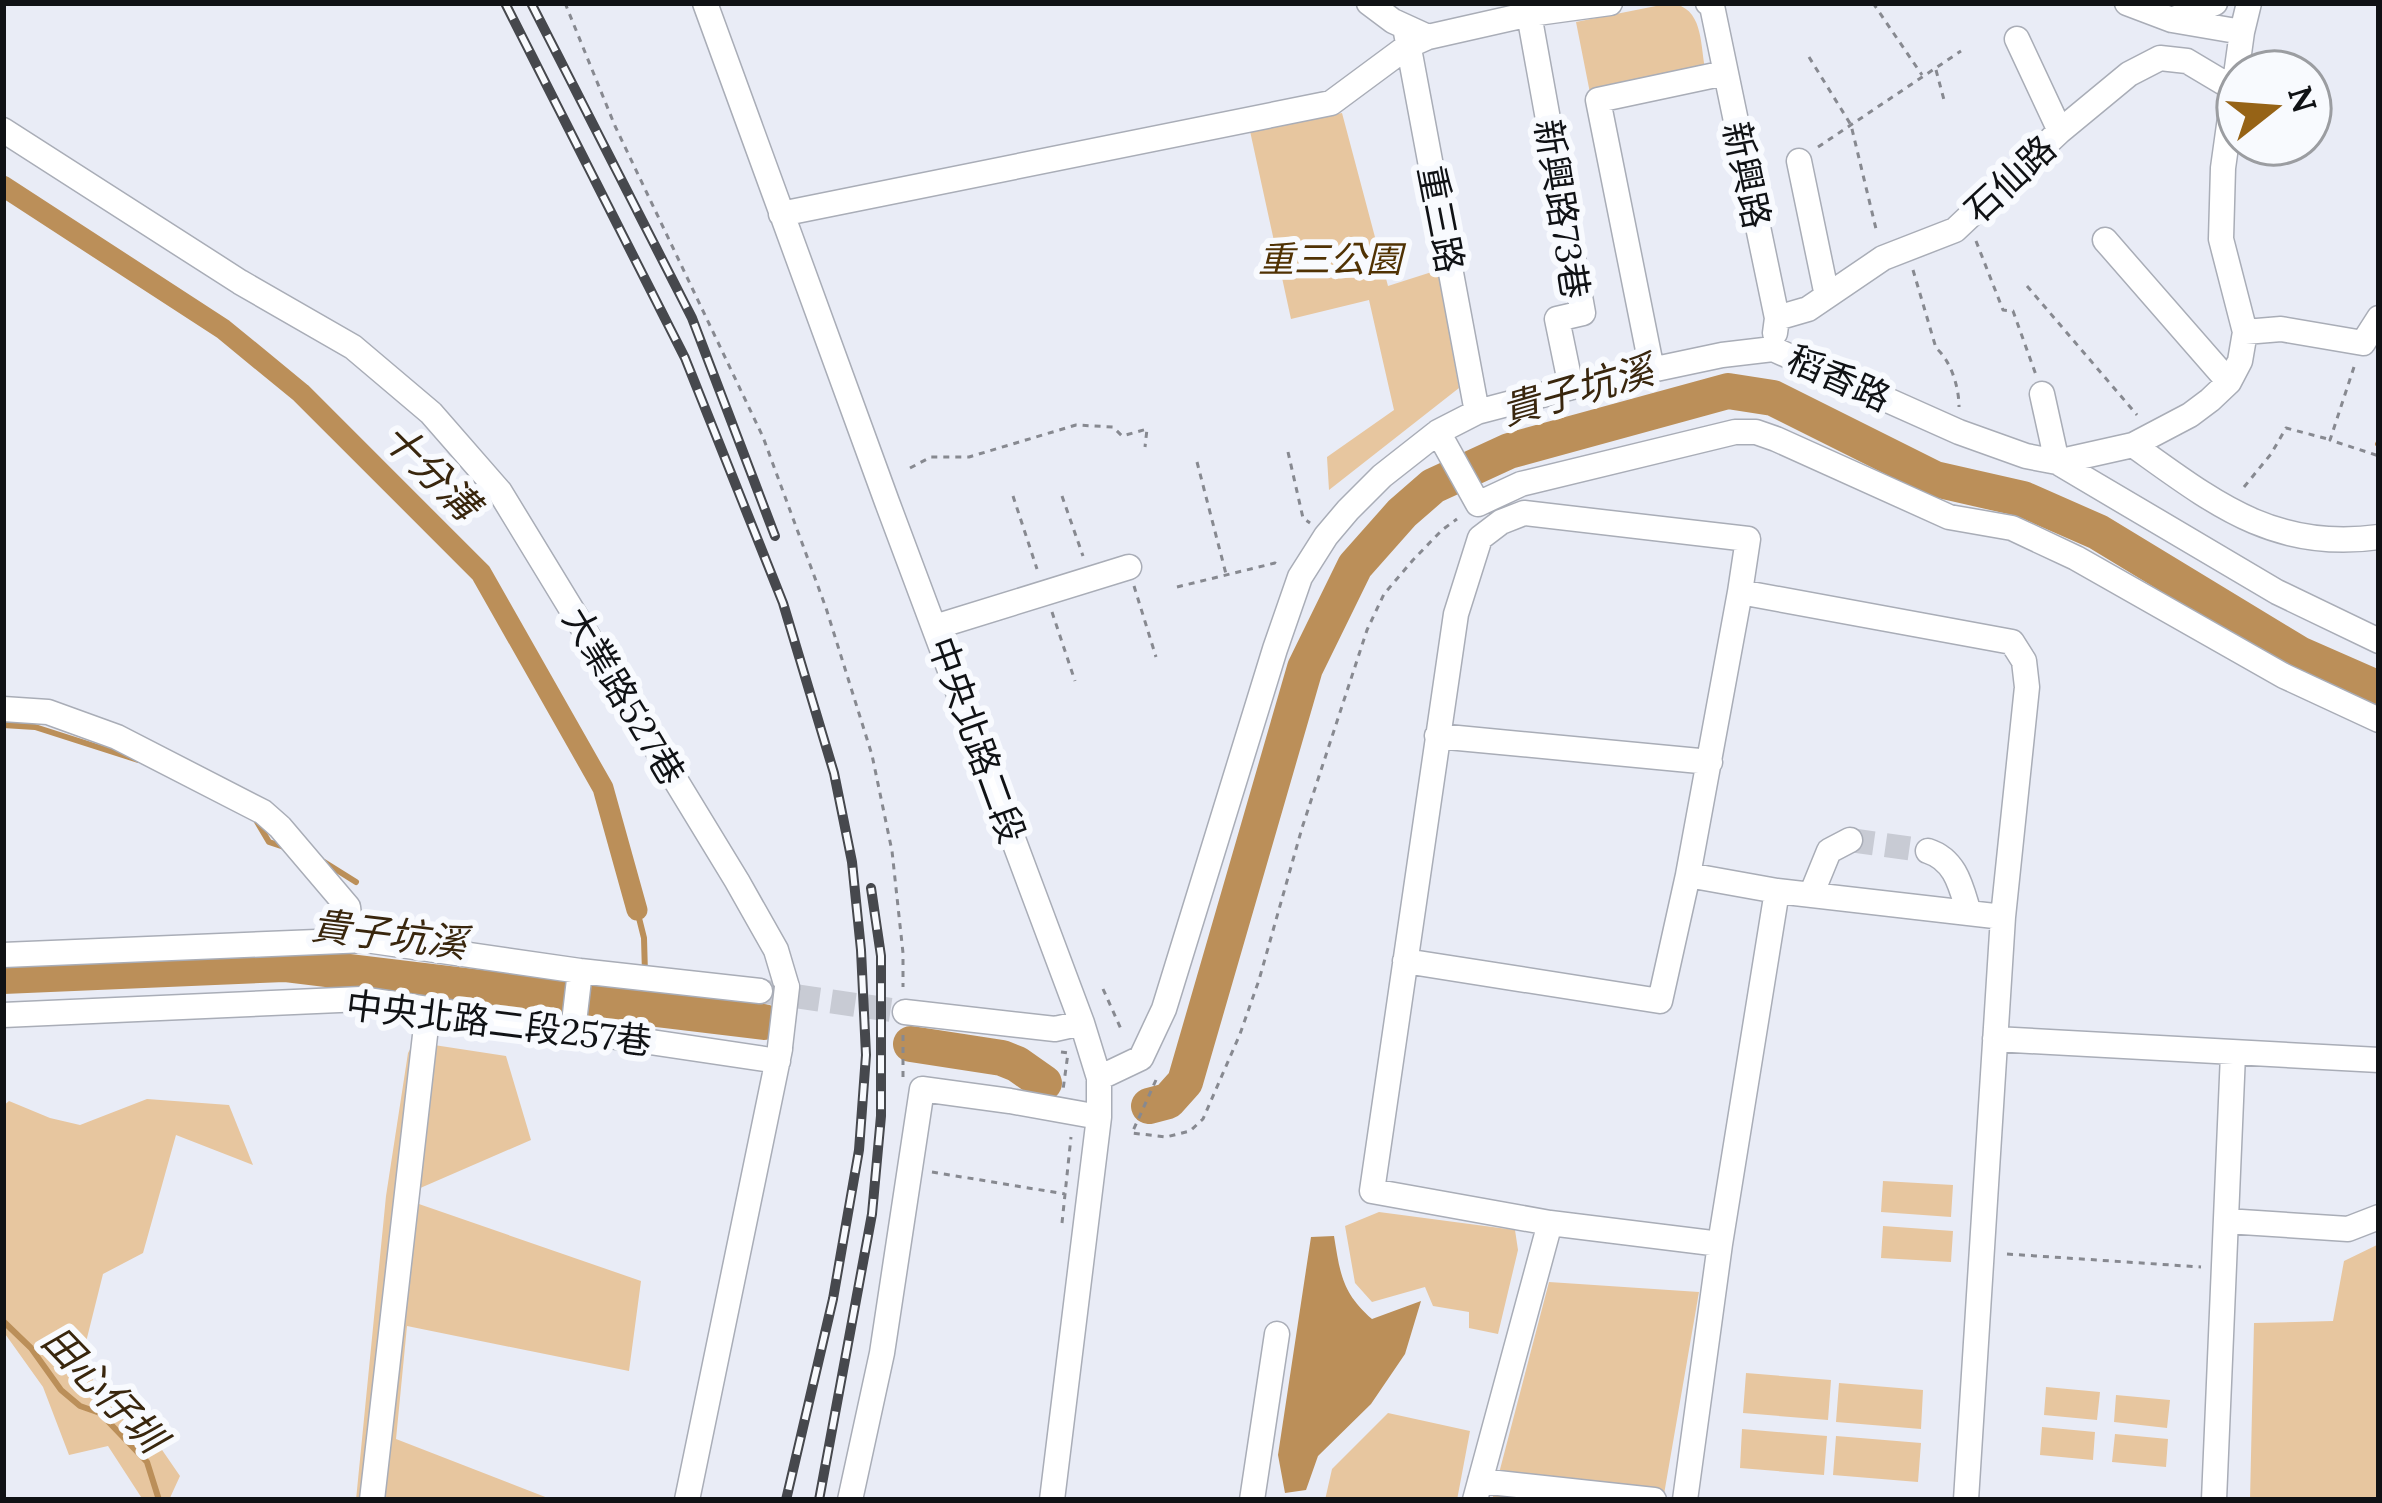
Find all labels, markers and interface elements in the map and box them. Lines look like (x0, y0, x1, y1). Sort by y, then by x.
north arrow (2214, 48, 2334, 168)
text: N (2279, 81, 2327, 118)
street label: 新興路73巷 (1525, 116, 1599, 302)
street label: 新興路 (1713, 117, 1781, 233)
street label: 石仙路 (1955, 125, 2065, 233)
street label: 重三路 (1408, 162, 1474, 276)
park label: 重三公園 (1258, 236, 1407, 282)
street label: 稻香路 (1780, 335, 1898, 421)
water label: 貴子坑溪 (1495, 343, 1664, 436)
water label: 十分溝 (372, 412, 494, 534)
street label: 大業路527巷 (553, 599, 695, 793)
street label: 中央北路二段 (918, 631, 1036, 849)
water label: 貴子坑溪 (309, 900, 474, 969)
street label: 中央北路二段257巷 (344, 981, 654, 1065)
water label: 田心仔圳 (32, 1316, 180, 1466)

